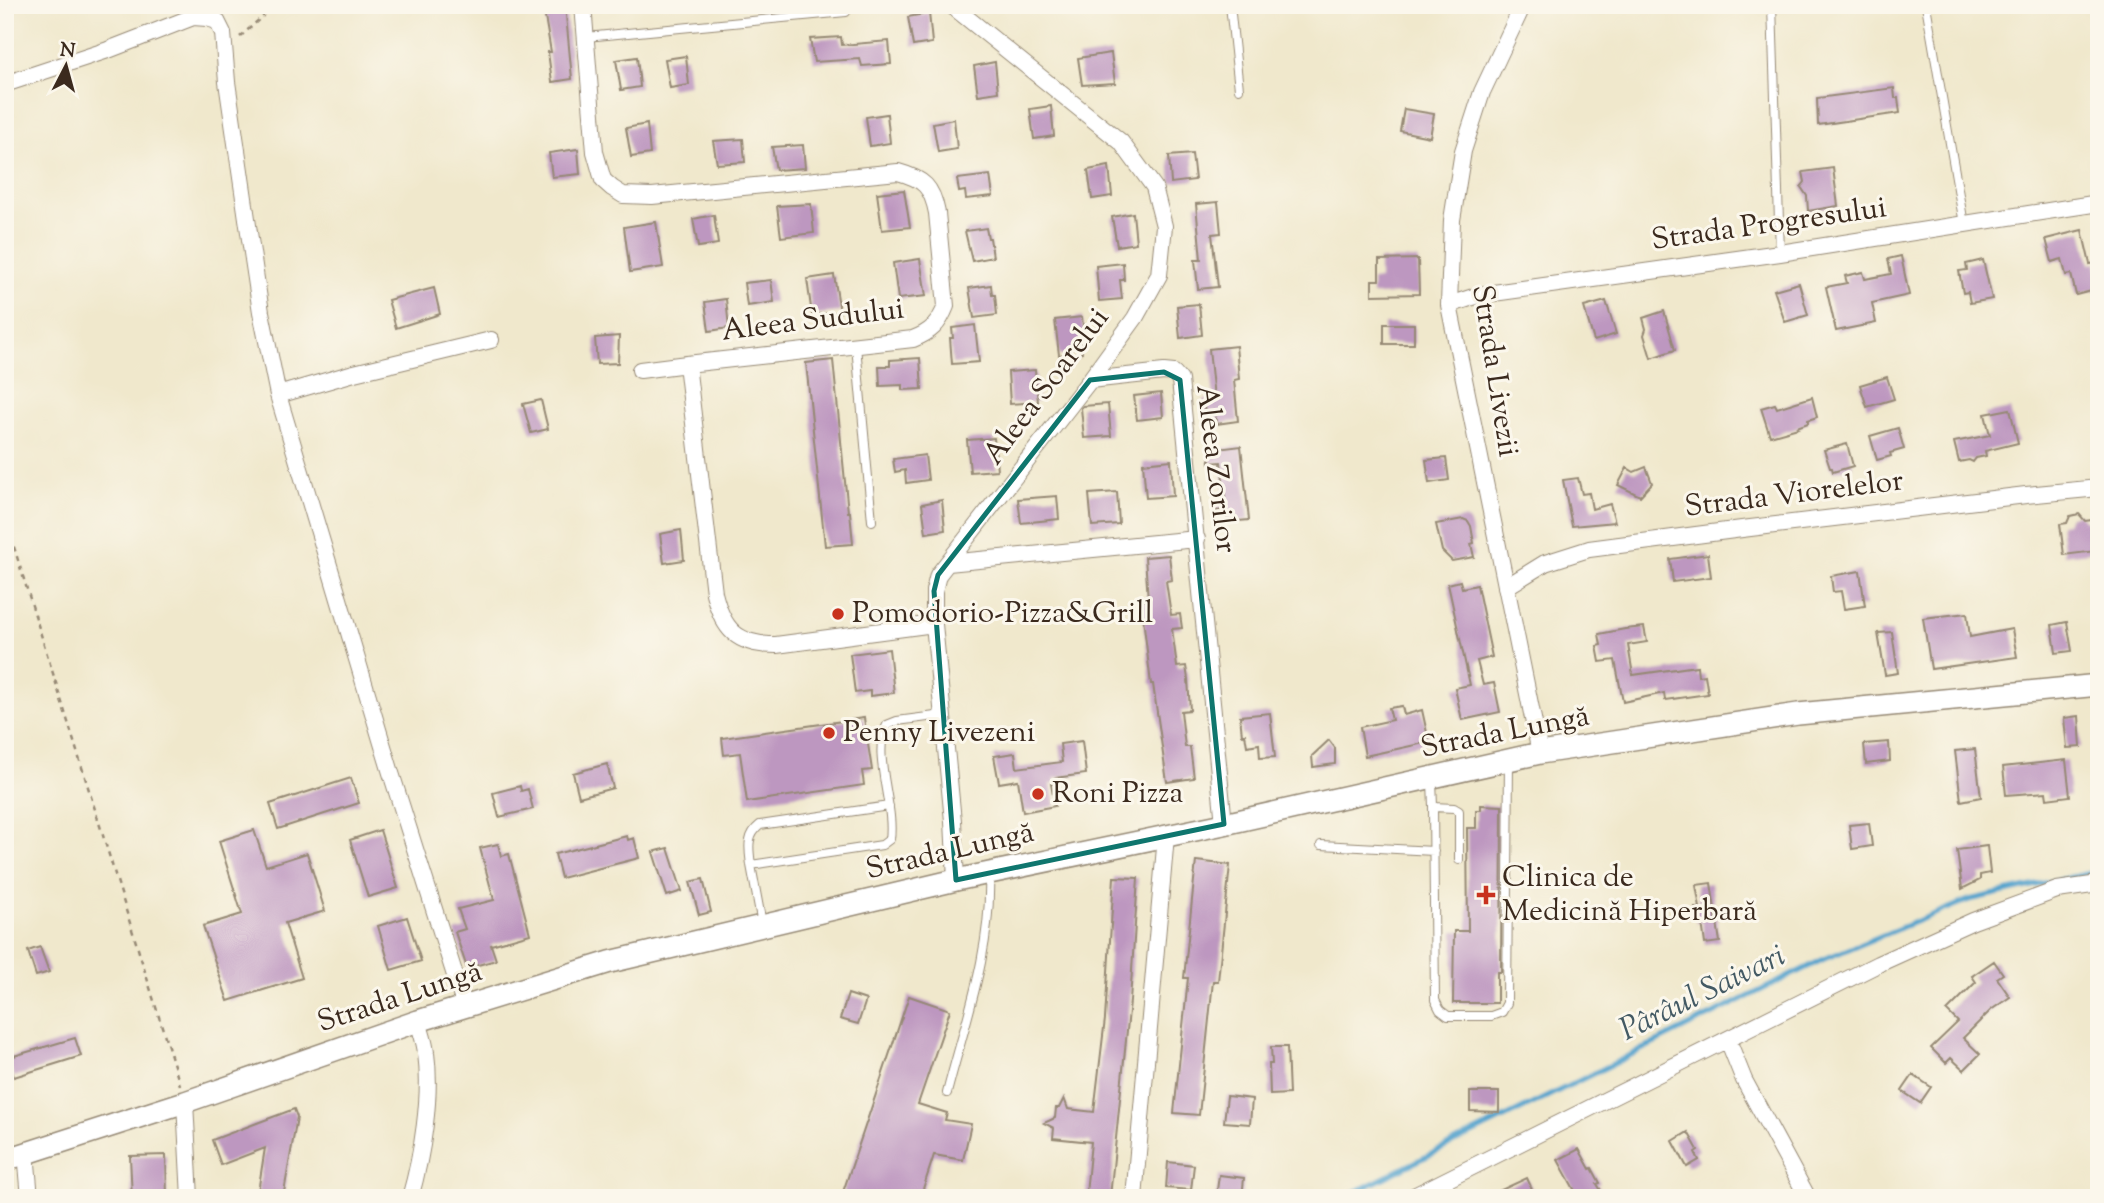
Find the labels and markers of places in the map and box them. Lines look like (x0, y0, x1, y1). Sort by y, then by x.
place label: Pomodorio-Pizza&Grill (852, 593, 1153, 636)
marker: Pomodorio-Pizza&Grill (830, 606, 846, 622)
place label: Penny Livezeni (843, 712, 1035, 755)
marker: Penny Livezeni (821, 725, 837, 741)
place label: Roni Pizza (1052, 773, 1183, 816)
marker: Roni Pizza (1030, 786, 1046, 802)
place label: Clinica de Medicină Hiperbară (1502, 857, 1757, 934)
marker: Clinica de Medicină Hiperbară (1476, 885, 1496, 905)

